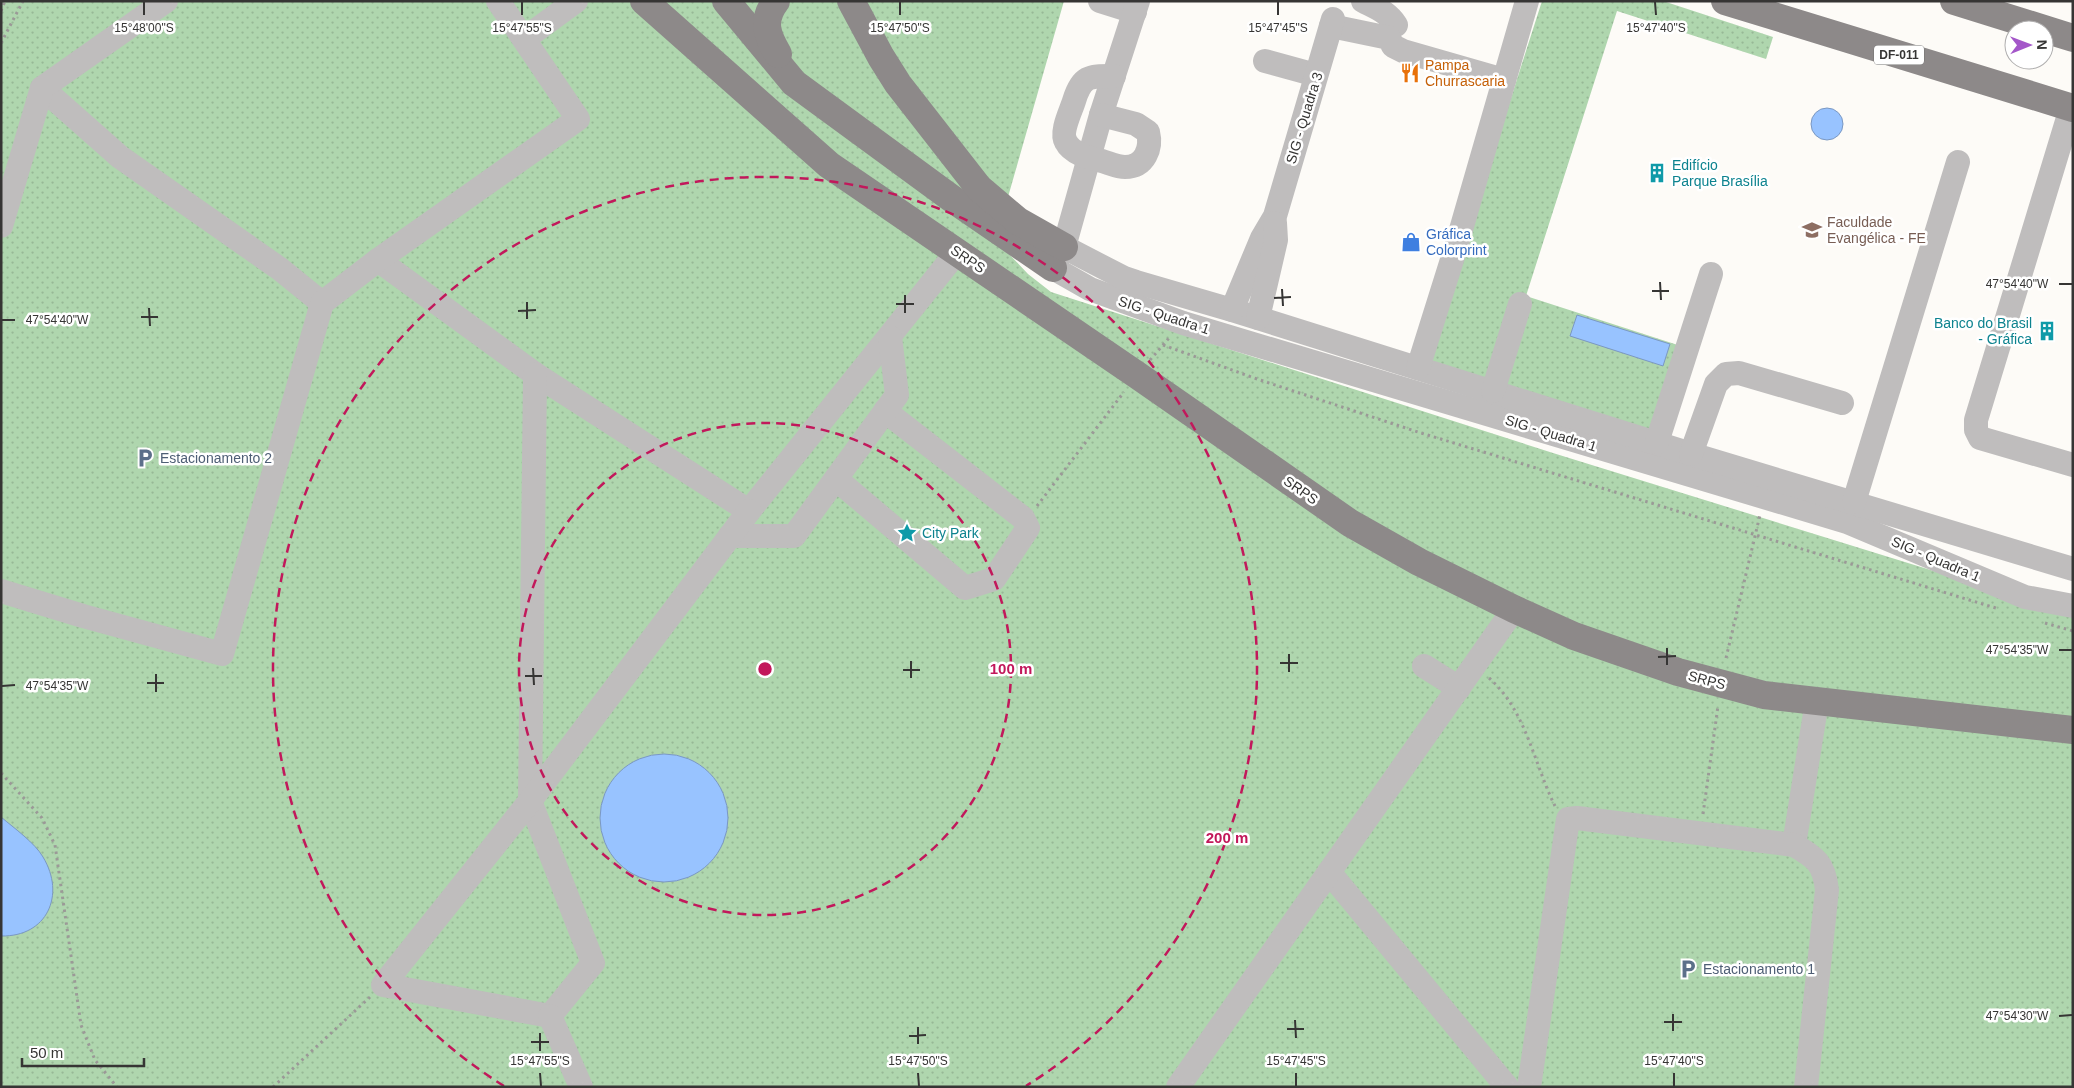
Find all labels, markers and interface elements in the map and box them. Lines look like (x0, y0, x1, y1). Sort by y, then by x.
north arrow (2004, 20, 2054, 70)
text: 15°48'00"S (114, 21, 174, 35)
text: 15°47'55"S (492, 21, 552, 35)
text: 15°47'50"S (870, 21, 930, 35)
text: 15°47'45"S (1248, 21, 1308, 35)
text: 15°47'40"S (1626, 21, 1686, 35)
text: N (2034, 40, 2050, 50)
road number: DF-011 (1874, 46, 1924, 64)
place label: Pampa Churrascaria (1425, 57, 1505, 89)
restaurant icon: Pampa Churrascaria (1399, 62, 1421, 84)
street label: SIG - Quadra 3 (1282, 70, 1326, 166)
place label: Edifício Parque Brasília (1672, 157, 1768, 189)
building icon: Edifício Parque Brasília (1646, 162, 1668, 184)
place label: Faculdade Evangélica - FE (1827, 214, 1926, 246)
school or university icon: Faculdade Evangélica - FE (1801, 219, 1823, 241)
place label: Gráfica Colorprint (1426, 226, 1487, 258)
shop icon: Gráfica Colorprint (1400, 231, 1422, 253)
street label: SRPS (948, 242, 988, 276)
text: 47°54'40"W (1986, 277, 2049, 291)
street label: SIG - Quadra 1 (1116, 293, 1212, 337)
text: 47°54'40"W (26, 313, 89, 327)
place label: Banco do Brasil - Gráfica (1934, 315, 2032, 347)
building icon: Banco do Brasil - Gráfica (2036, 320, 2058, 342)
street label: SIG - Quadra 1 (1503, 411, 1599, 455)
parking icon: Estacionamento 2 (134, 447, 156, 469)
place label: Estacionamento 2 (160, 450, 272, 466)
street label: SRPS (1281, 473, 1321, 507)
place icon: City Park (896, 522, 918, 544)
place label: City Park (922, 525, 980, 541)
street label: SIG - Quadra 1 (1889, 533, 1983, 585)
text: 47°54'35"W (1986, 643, 2049, 657)
centre of rings (756, 660, 774, 678)
text: 100 m (990, 660, 1032, 677)
street label: SRPS (1687, 667, 1727, 693)
text: 47°54'35"W (26, 679, 89, 693)
text: 200 m (1206, 829, 1248, 846)
parking icon: Estacionamento 1 (1677, 958, 1699, 980)
place label: Estacionamento 1 (1703, 961, 1815, 977)
text: 47°54'30"W (1986, 1009, 2049, 1023)
scale bar (22, 1036, 145, 1068)
text: 50 m (30, 1044, 63, 1061)
text: 15°47'55"S (510, 1054, 570, 1068)
text: 15°47'50"S (888, 1054, 948, 1068)
text: 15°47'45"S (1266, 1054, 1326, 1068)
text: 15°47'40"S (1644, 1054, 1704, 1068)

